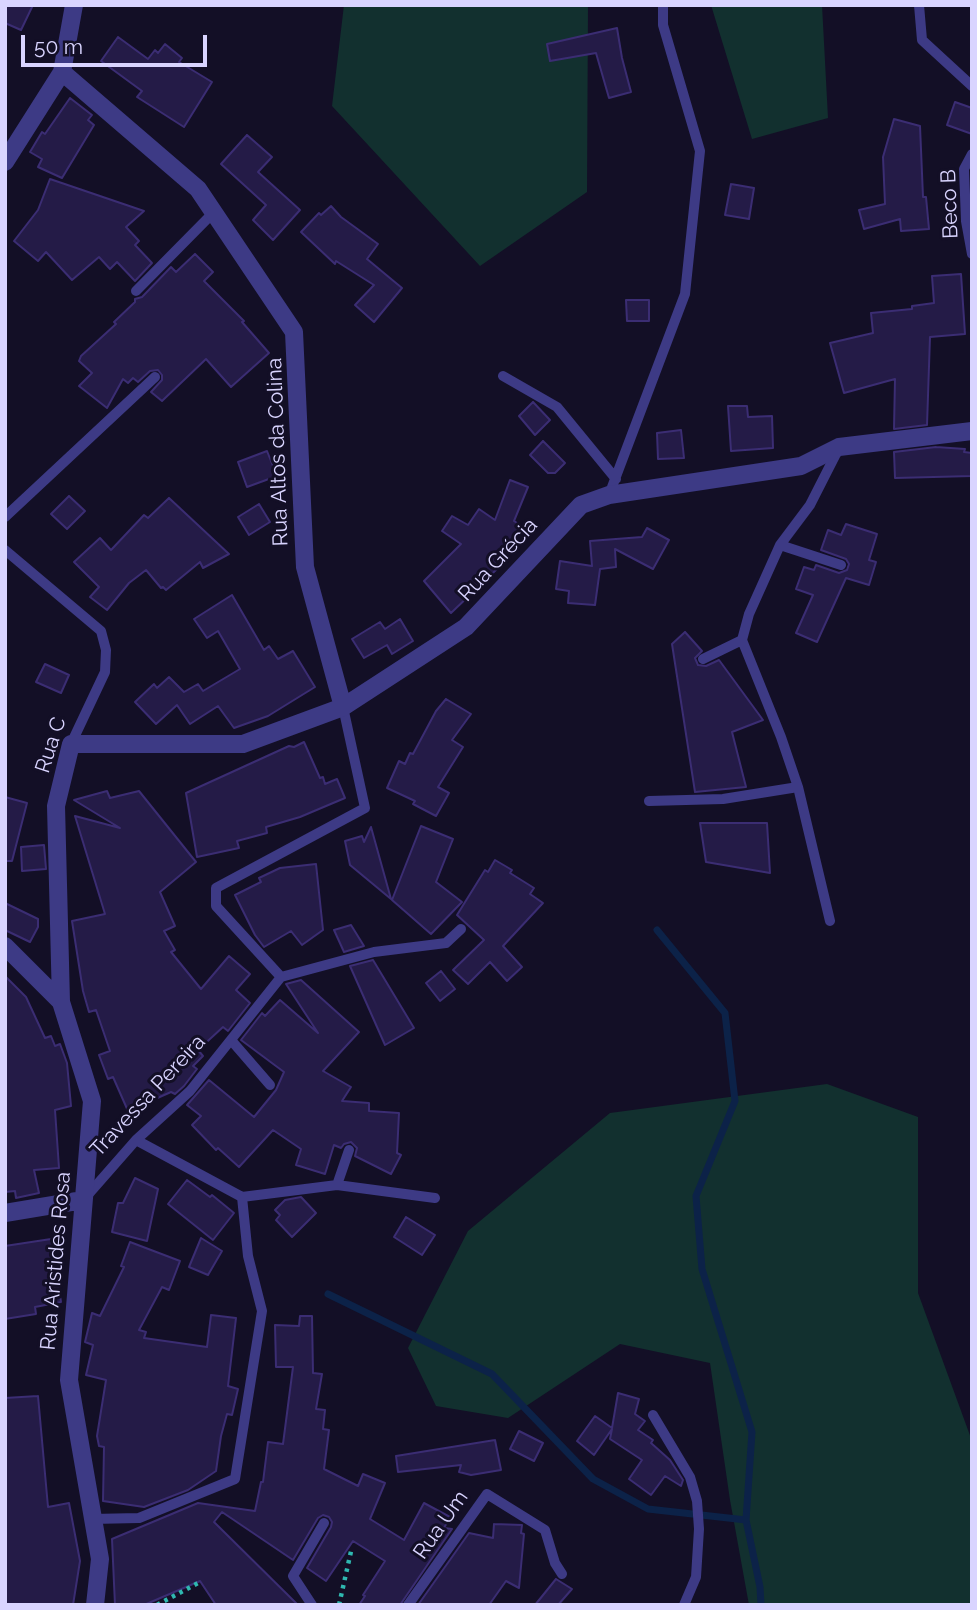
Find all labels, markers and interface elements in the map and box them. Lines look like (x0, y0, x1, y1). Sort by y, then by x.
scale bar (24, 21, 210, 65)
text: 50 m (34, 34, 83, 59)
street label: Beco B (936, 169, 964, 239)
street label: Rua Altos da Colina (262, 357, 294, 547)
street label: Rua Grécia (453, 513, 543, 607)
street label: Rua C (30, 714, 72, 776)
street label: Travessa Pereira (85, 1030, 211, 1162)
street label: Rua Aristides Rosa (36, 1171, 76, 1351)
street label: Rua Um (408, 1486, 474, 1564)

